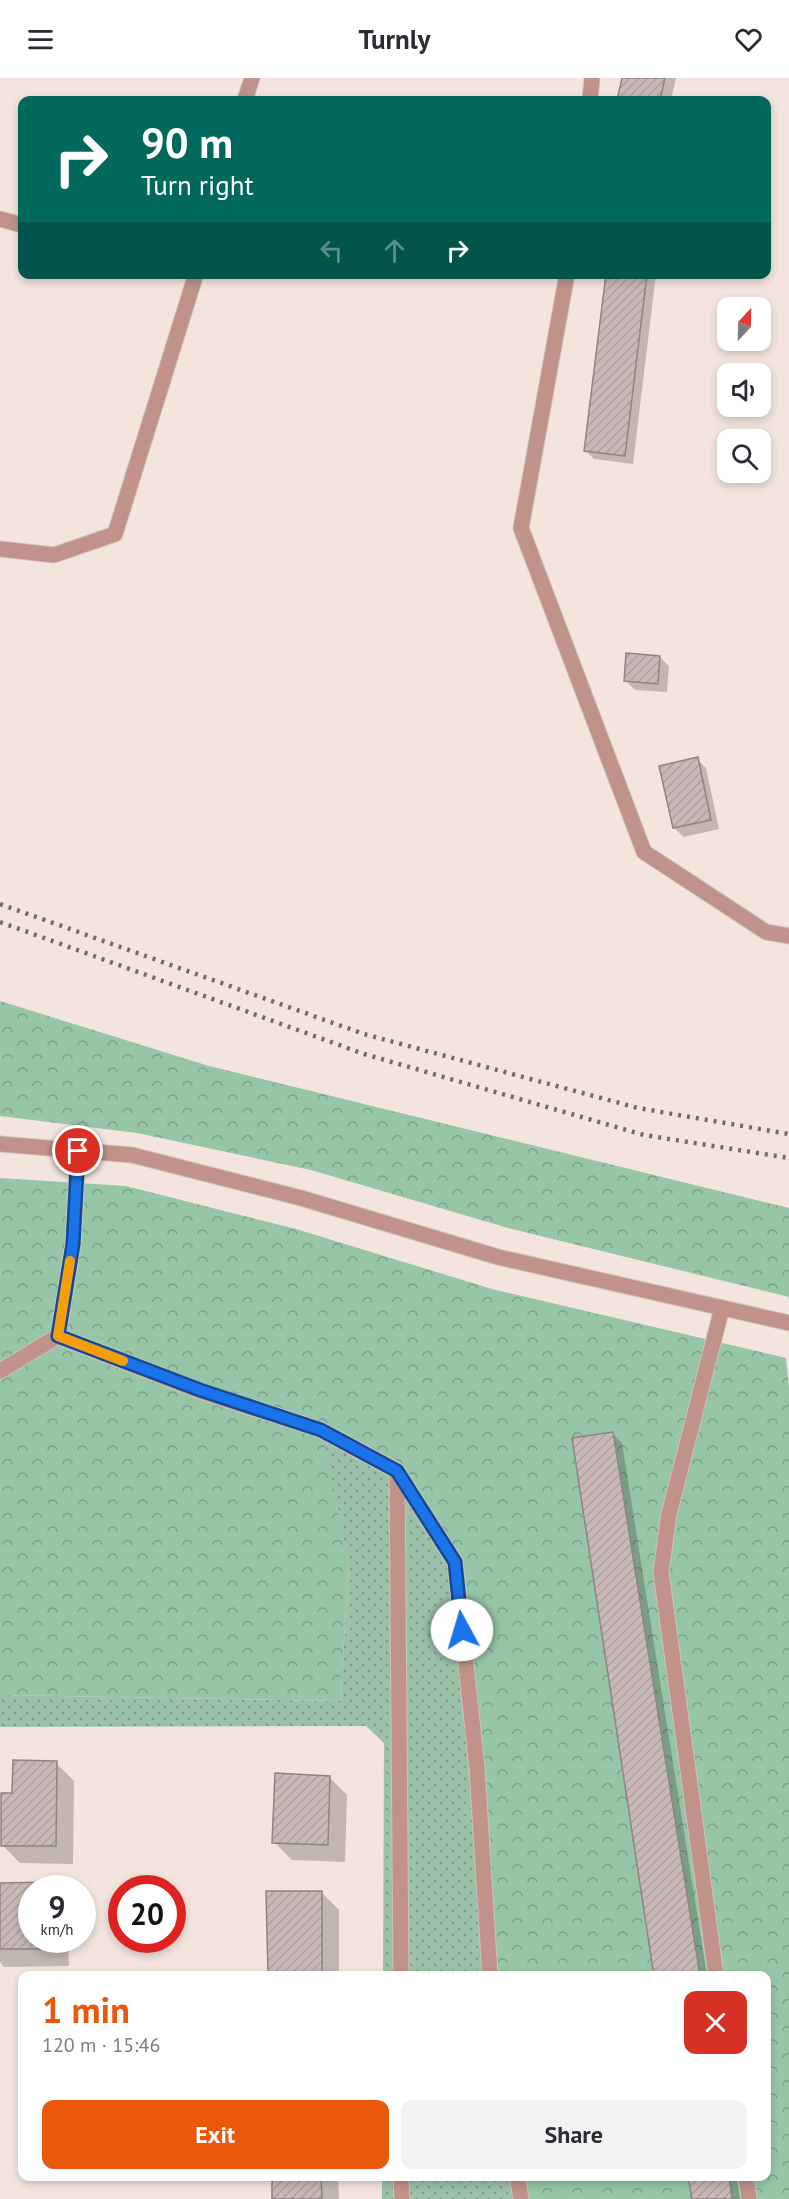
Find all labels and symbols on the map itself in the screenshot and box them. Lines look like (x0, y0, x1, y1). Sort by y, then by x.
north arrow (717, 297, 771, 351)
pin (52, 1125, 103, 1176)
position arrow (430, 1598, 494, 1662)
speed limit sign: 20 (108, 1875, 186, 1953)

